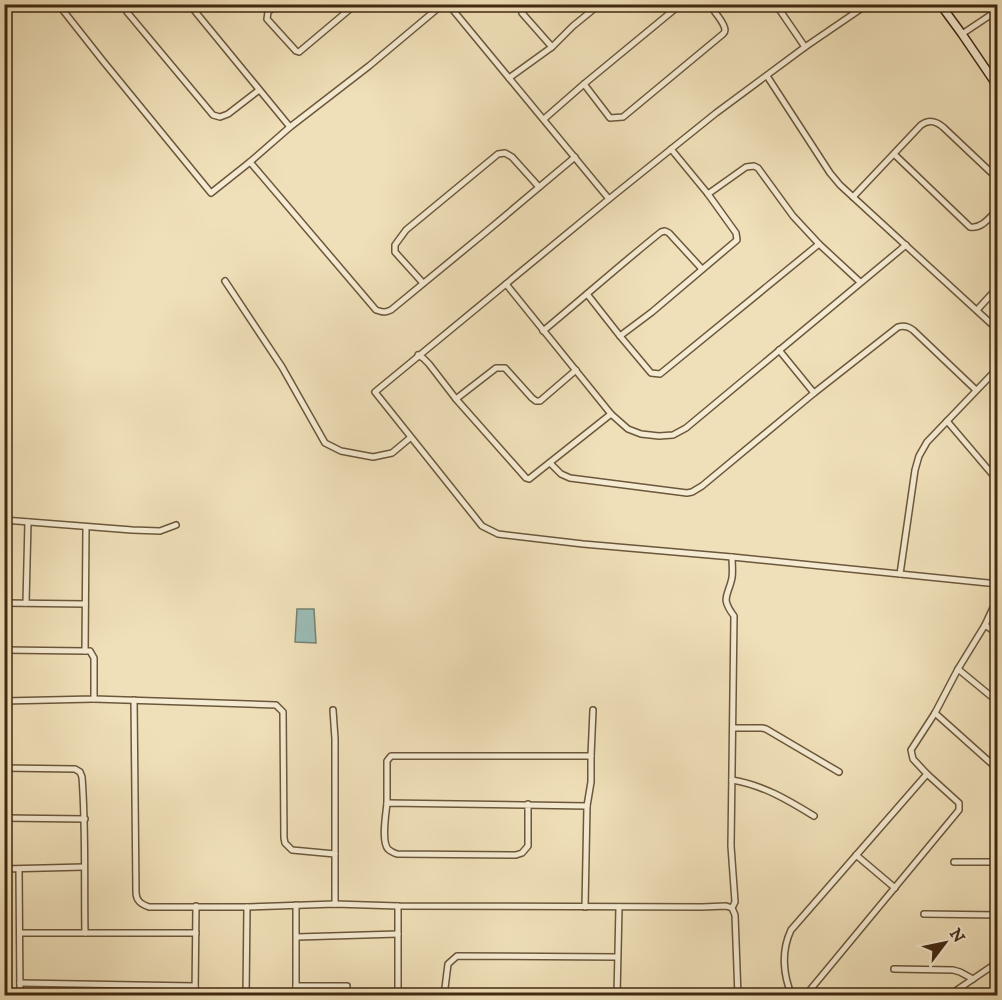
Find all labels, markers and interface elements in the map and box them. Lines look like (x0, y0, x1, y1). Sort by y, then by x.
north arrow (915, 913, 975, 973)
text: N (945, 925, 969, 946)

